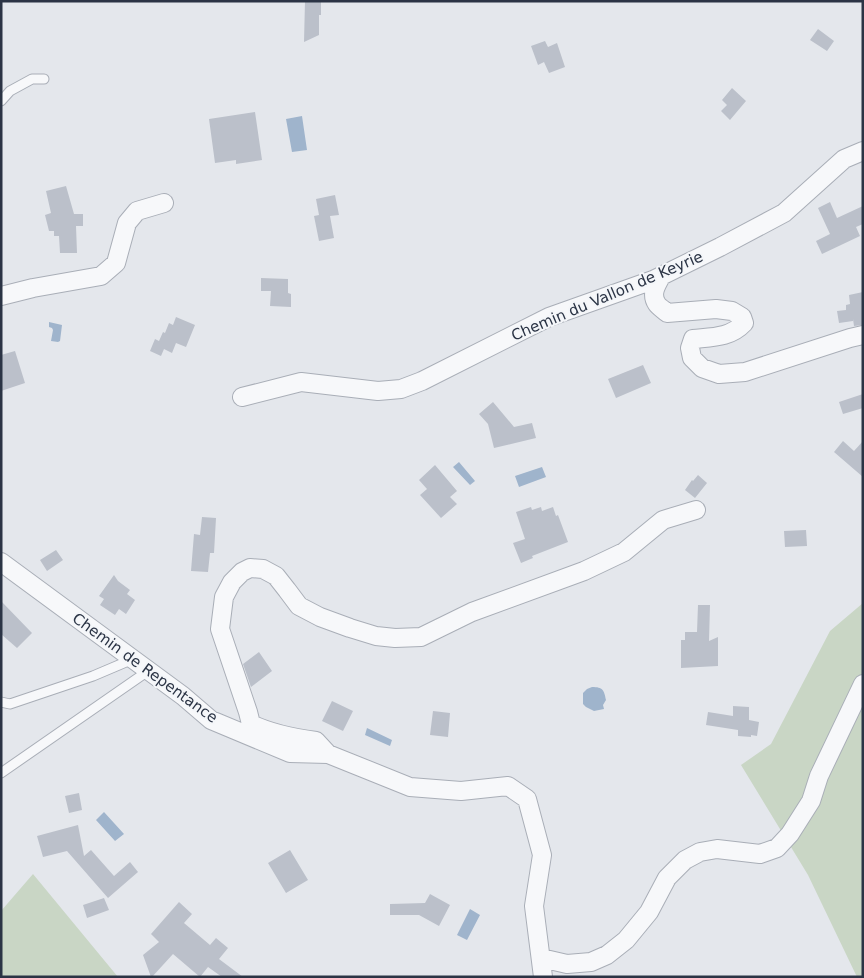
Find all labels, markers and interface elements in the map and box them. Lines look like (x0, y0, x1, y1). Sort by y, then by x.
street label: Chemin du Vallon de Keyrie (508, 247, 706, 345)
street label: Chemin de Repentance (69, 609, 221, 727)

